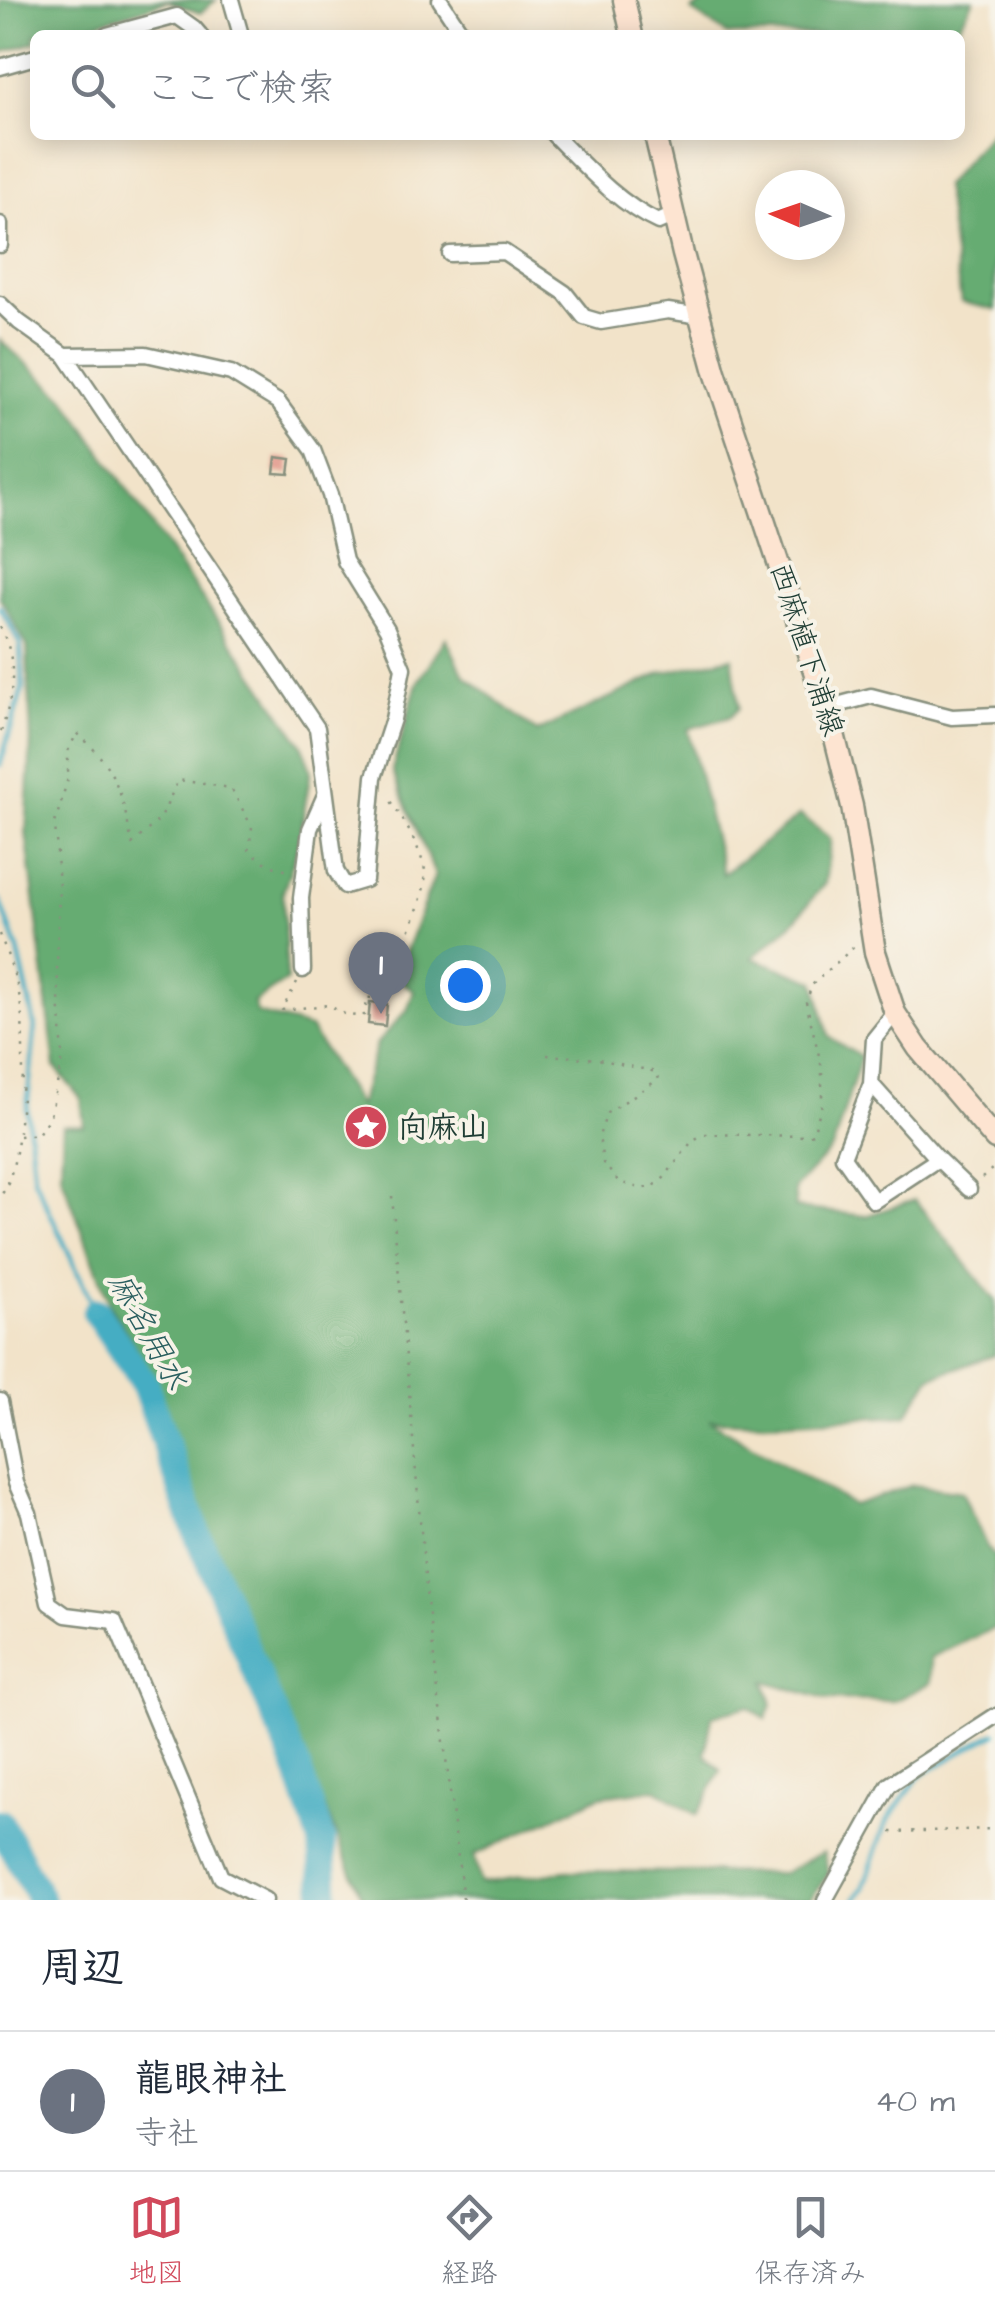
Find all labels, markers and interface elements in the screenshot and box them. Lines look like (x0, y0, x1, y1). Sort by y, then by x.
search box (30, 30, 965, 140)
icon: search (65, 58, 120, 113)
text: ここで検索 (145, 63, 335, 115)
north arrow (755, 170, 845, 260)
street label: 西麻植下浦線 (758, 557, 854, 741)
pin: 1 (348, 932, 414, 1014)
your location (440, 960, 491, 1011)
place icon: 向麻山 (343, 1104, 389, 1150)
place label: 向麻山 (398, 1107, 488, 1149)
water label: 麻名用水 (97, 1265, 198, 1399)
text: 周辺 (40, 1940, 124, 1998)
text: 龍眼神社 (135, 2054, 287, 2106)
text: 1 (70, 2079, 75, 2124)
text: 40 m (875, 2079, 955, 2124)
text: 寺社 (135, 2111, 199, 2156)
tab: 地図 (128, 2190, 185, 2293)
tab: 経路 (441, 2190, 498, 2293)
tab: 保存済み (754, 2190, 867, 2293)

